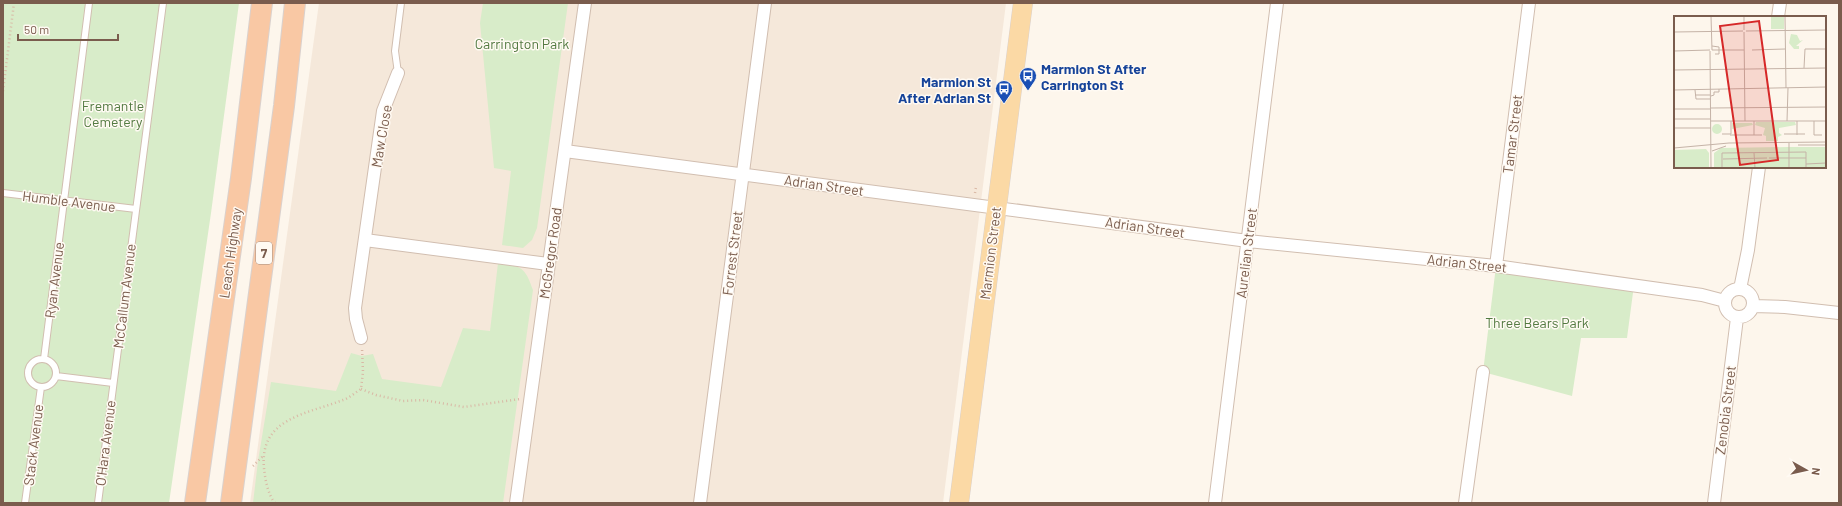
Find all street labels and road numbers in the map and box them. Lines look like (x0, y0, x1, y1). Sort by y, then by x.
street label: Tamar Street (1499, 93, 1525, 175)
street label: Maw Close (367, 103, 395, 169)
street label: Adrian Street (783, 171, 865, 199)
street label: Humble Avenue (21, 187, 117, 215)
street label: Leach Highway (215, 206, 245, 299)
street label: McGregor Road (535, 206, 565, 300)
street label: Marmion Street (976, 206, 1004, 300)
street label: Aurelian Street (1232, 207, 1260, 299)
street label: Forrest Street (718, 210, 746, 296)
street label: Adrian Street (1104, 213, 1186, 241)
street label: Ryan Avenue (41, 241, 67, 319)
road number: 7 (256, 242, 272, 264)
street label: McCallum Avenue (109, 243, 139, 349)
street label: Adrian Street (1426, 250, 1508, 276)
street label: Zenobia Street (1711, 364, 1739, 456)
street label: O'Hara Avenue (91, 399, 119, 487)
street label: Stack Avenue (20, 403, 46, 487)

